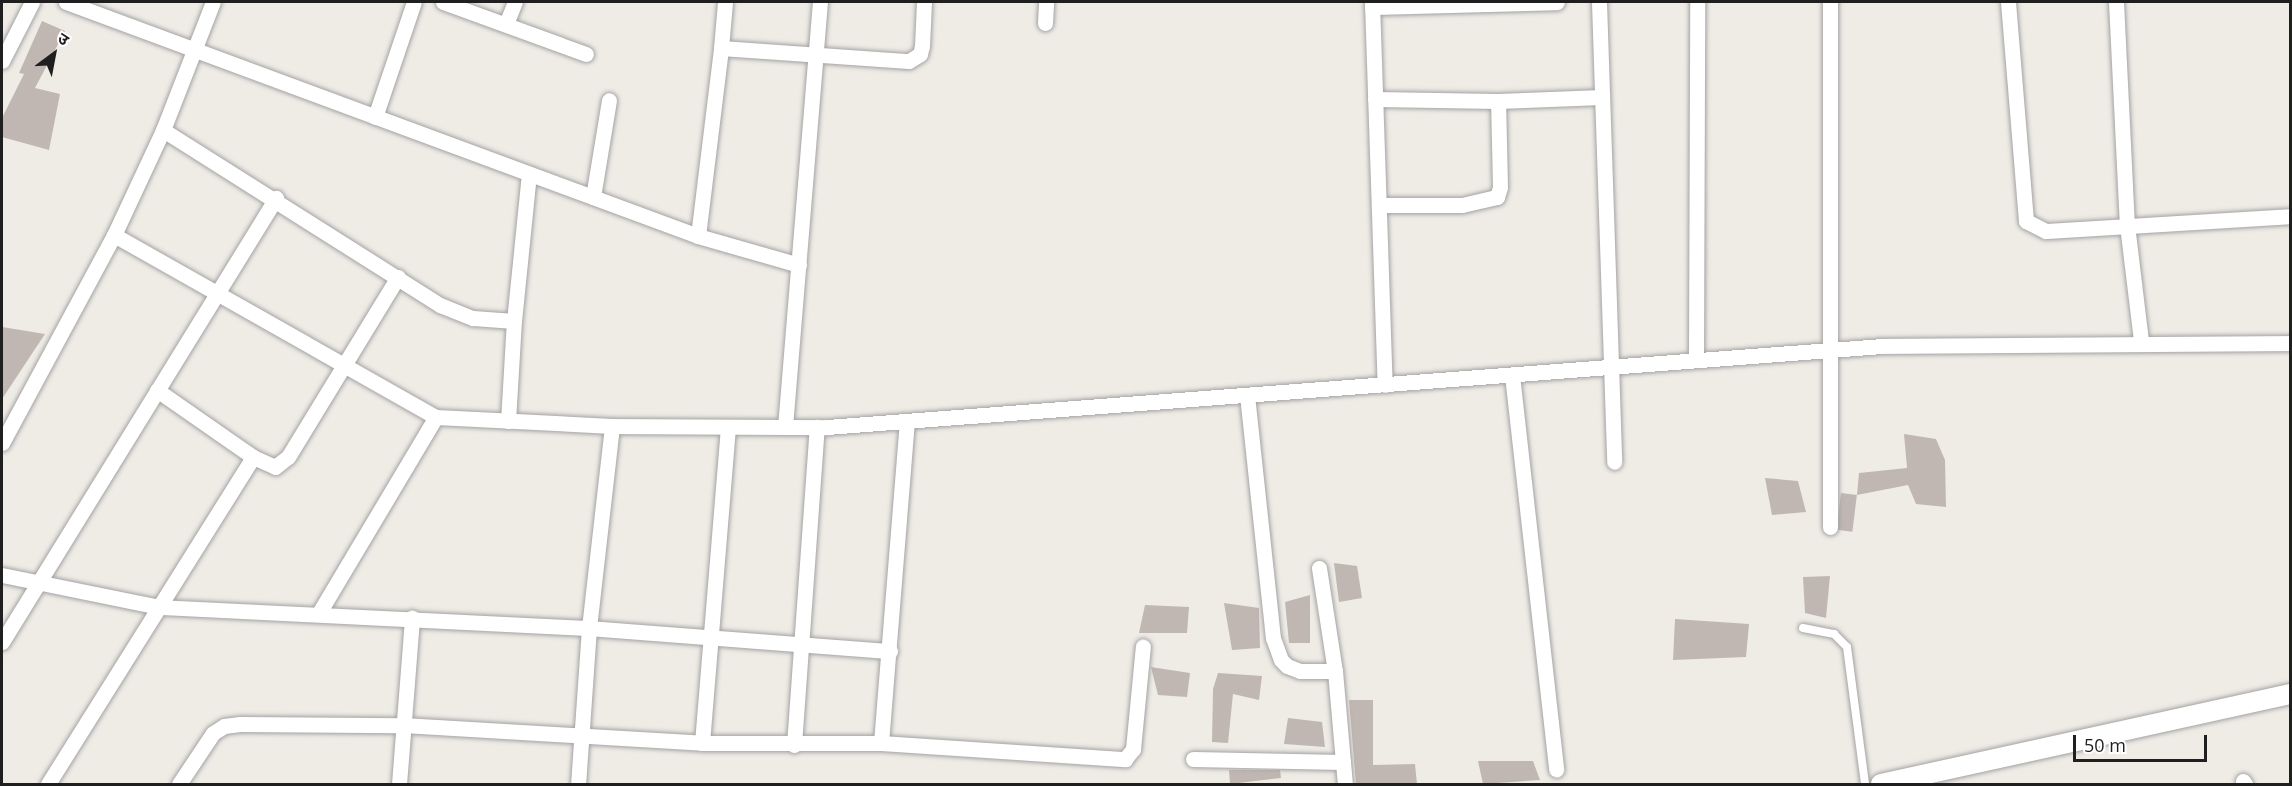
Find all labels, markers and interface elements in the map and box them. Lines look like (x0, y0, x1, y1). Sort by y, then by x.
north arrow (24, 24, 84, 84)
text: उ (54, 27, 73, 51)
scale bar (2076, 723, 2210, 761)
text: 50 m (2084, 733, 2126, 757)

